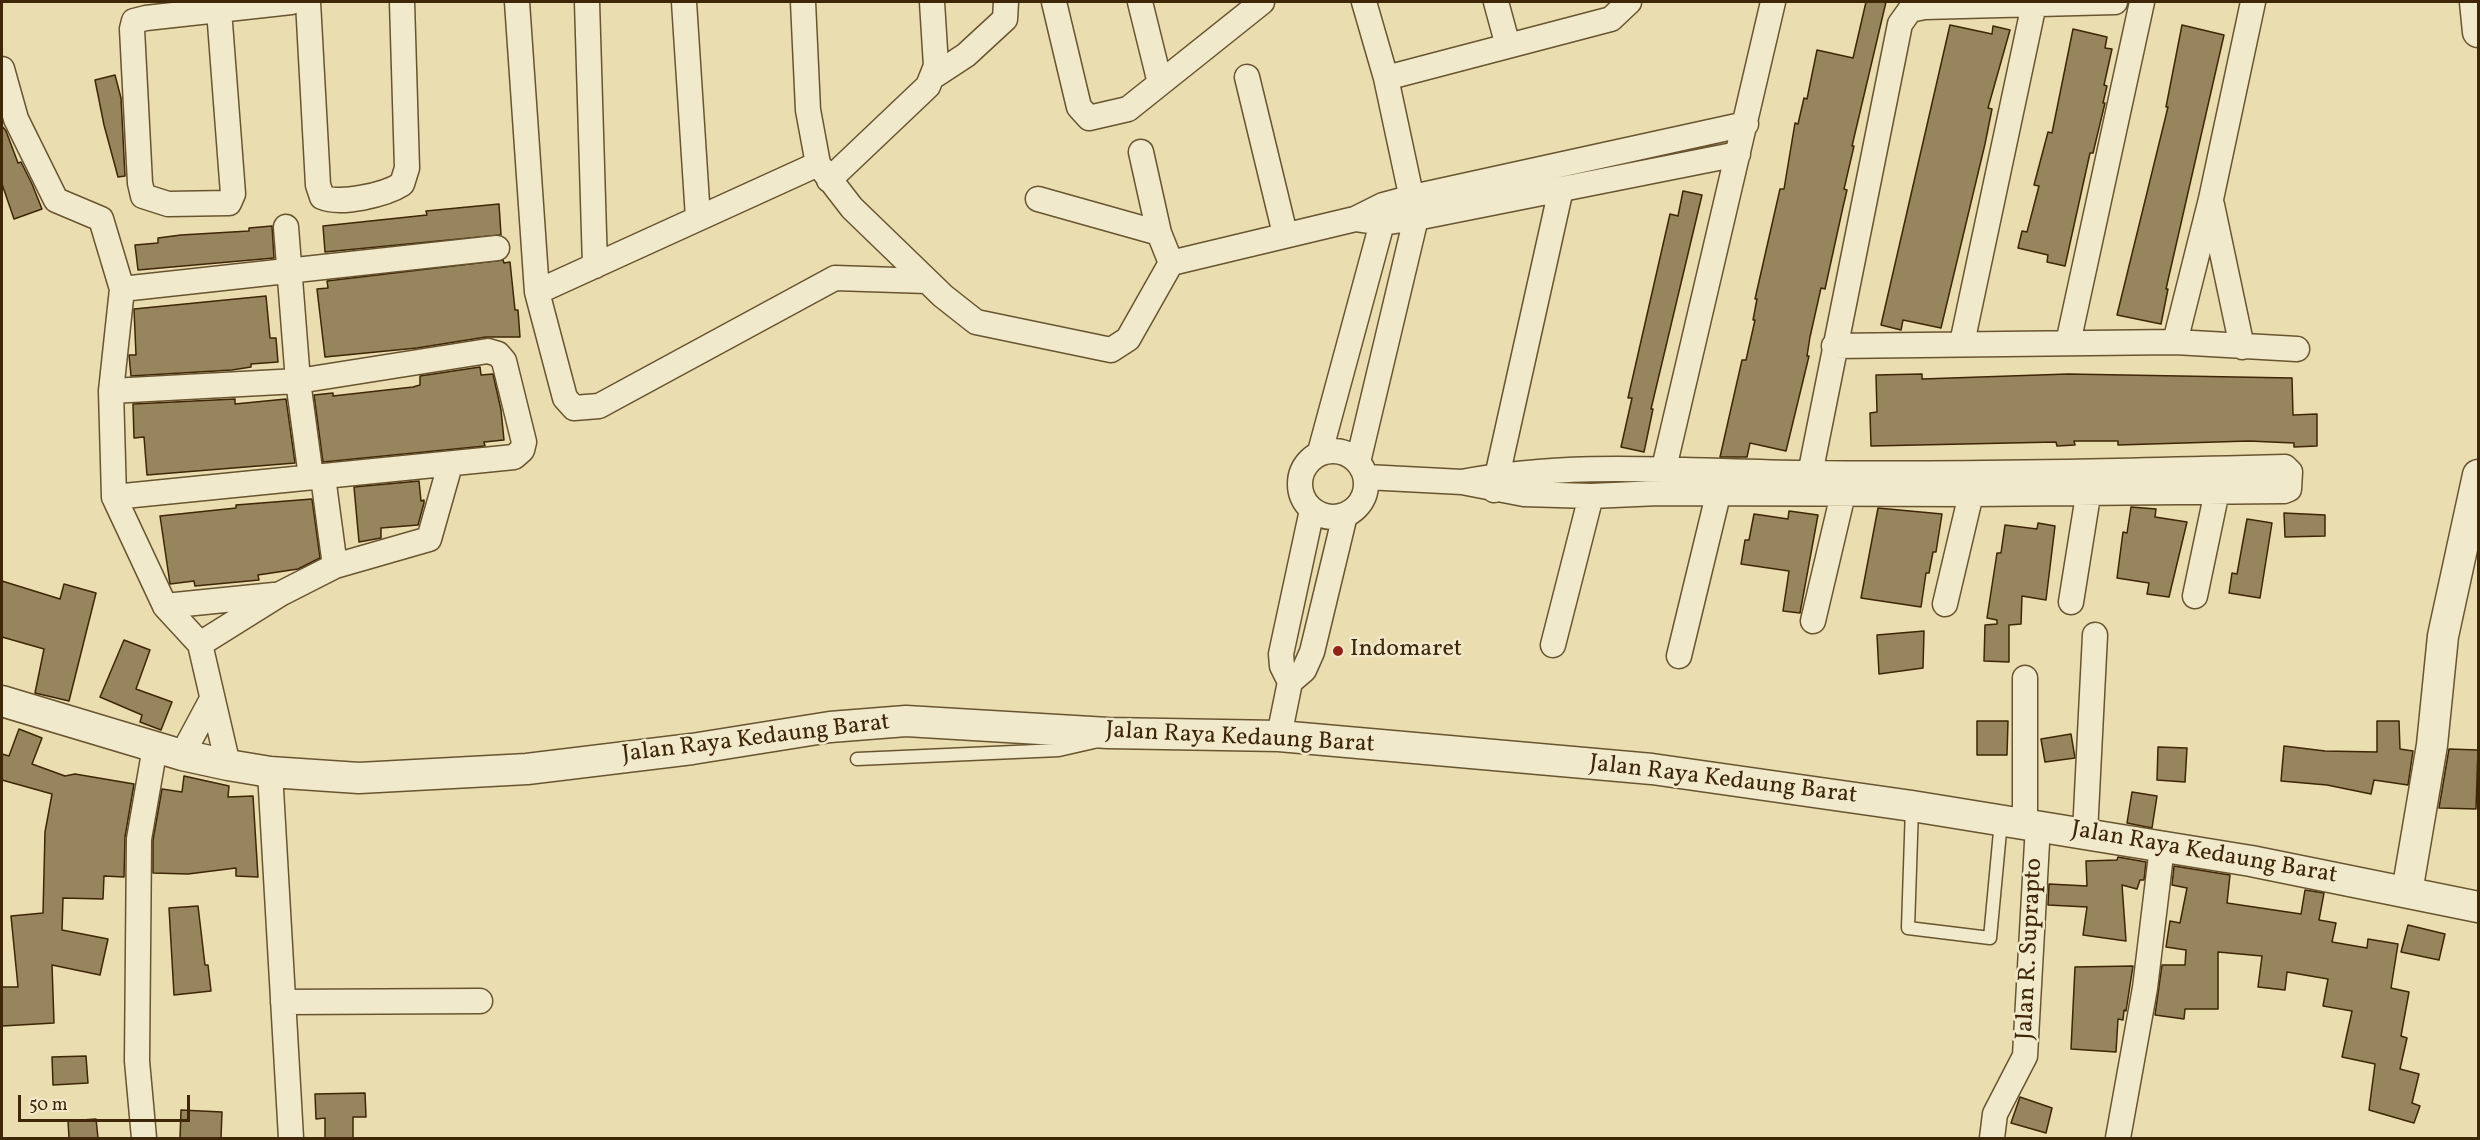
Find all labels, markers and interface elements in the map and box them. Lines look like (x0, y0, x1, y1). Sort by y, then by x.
place label: Indomaret (1350, 637, 1462, 665)
marker: Indomaret (1331, 644, 1345, 658)
street label: Jalan Raya Kedaung Barat (620, 709, 892, 771)
street label: Jalan Raya Kedaung Barat (1105, 718, 1375, 760)
street label: Jalan Raya Kedaung Barat (1587, 750, 1859, 812)
street label: Jalan Raya Kedaung Barat (2069, 816, 2339, 892)
street label: Jalan R. Suprapto (2012, 857, 2050, 1041)
scale bar (21, 1083, 194, 1121)
text: 50 m (29, 1093, 68, 1118)

